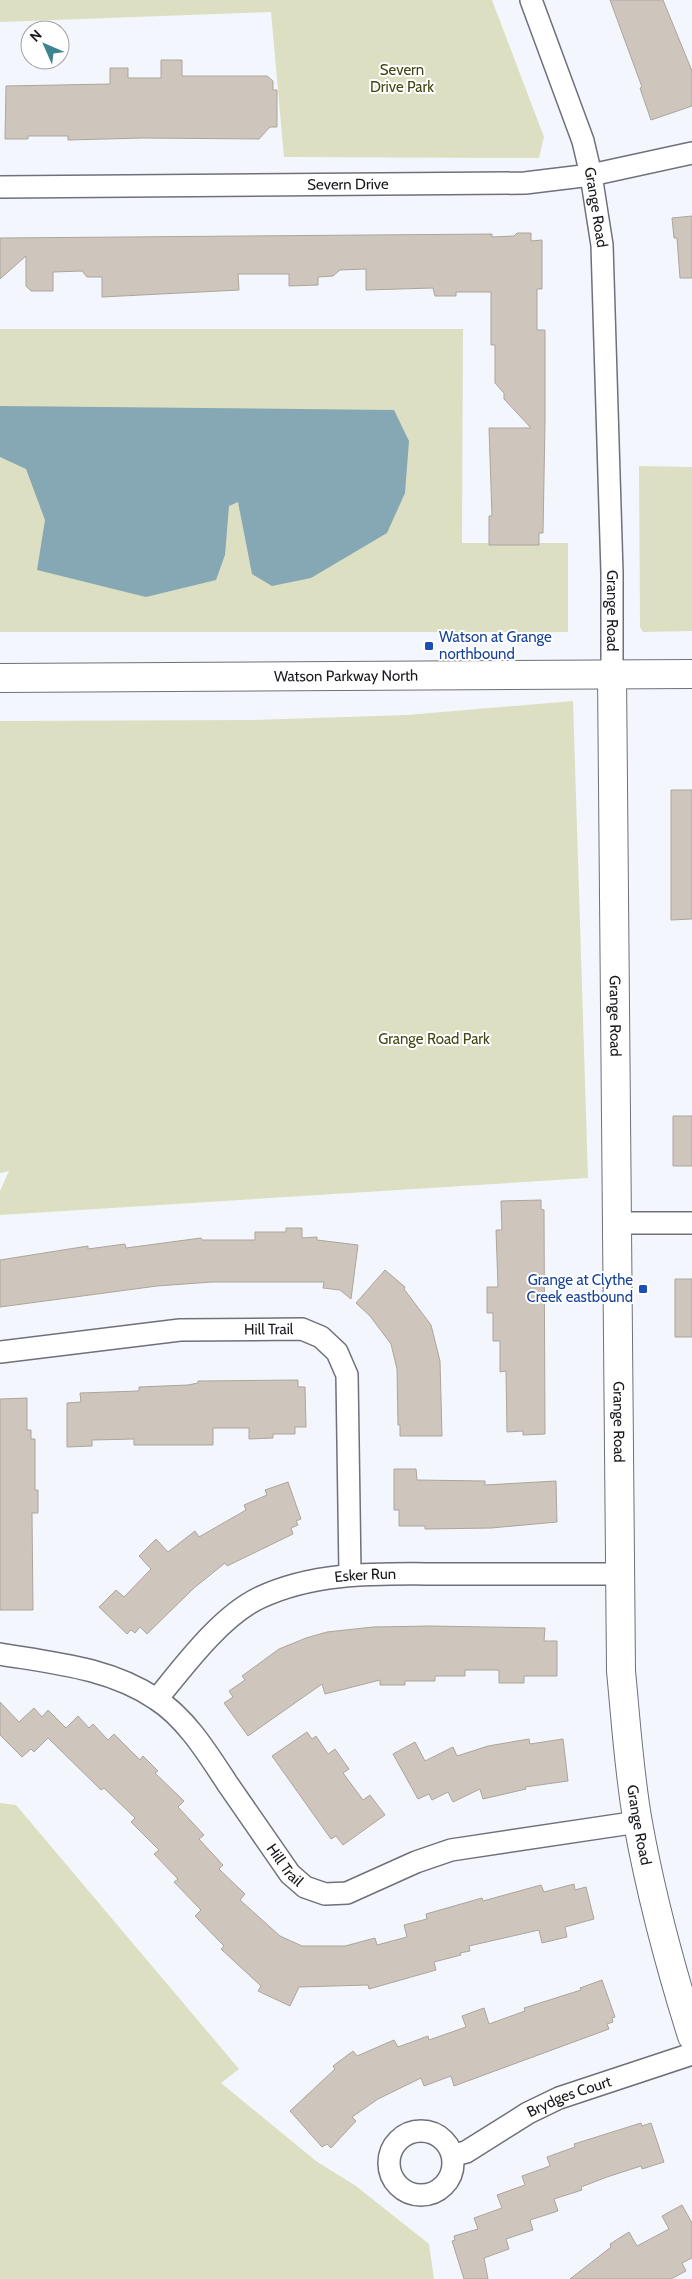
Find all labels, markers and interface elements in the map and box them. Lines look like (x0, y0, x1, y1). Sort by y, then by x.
north arrow (20, 20, 70, 70)
text: N (26, 26, 46, 46)
park label: Severn Drive Park (370, 61, 434, 96)
street label: Grange Road (580, 165, 611, 249)
street label: Severn Drive (307, 175, 389, 194)
street label: Grange Road (603, 570, 621, 651)
place label: Watson at Grange northbound (439, 628, 552, 663)
marker: Watson at Grange northbound (423, 640, 435, 652)
street label: Watson Parkway North (274, 667, 418, 685)
street label: Grange Road (606, 975, 624, 1057)
park label: Grange Road Park (378, 1030, 490, 1048)
place label: Grange at Clythe Creek eastbound (527, 1271, 633, 1306)
marker: Grange at Clythe Creek eastbound (637, 1283, 649, 1295)
street label: Hill Trail (244, 1320, 294, 1338)
street label: Grange Road (609, 1381, 628, 1463)
street label: Esker Run (333, 1565, 396, 1586)
street label: Grange Road (623, 1784, 655, 1867)
street label: Hill Trail (263, 1840, 307, 1891)
street label: Brydges Court (524, 2072, 614, 2121)

